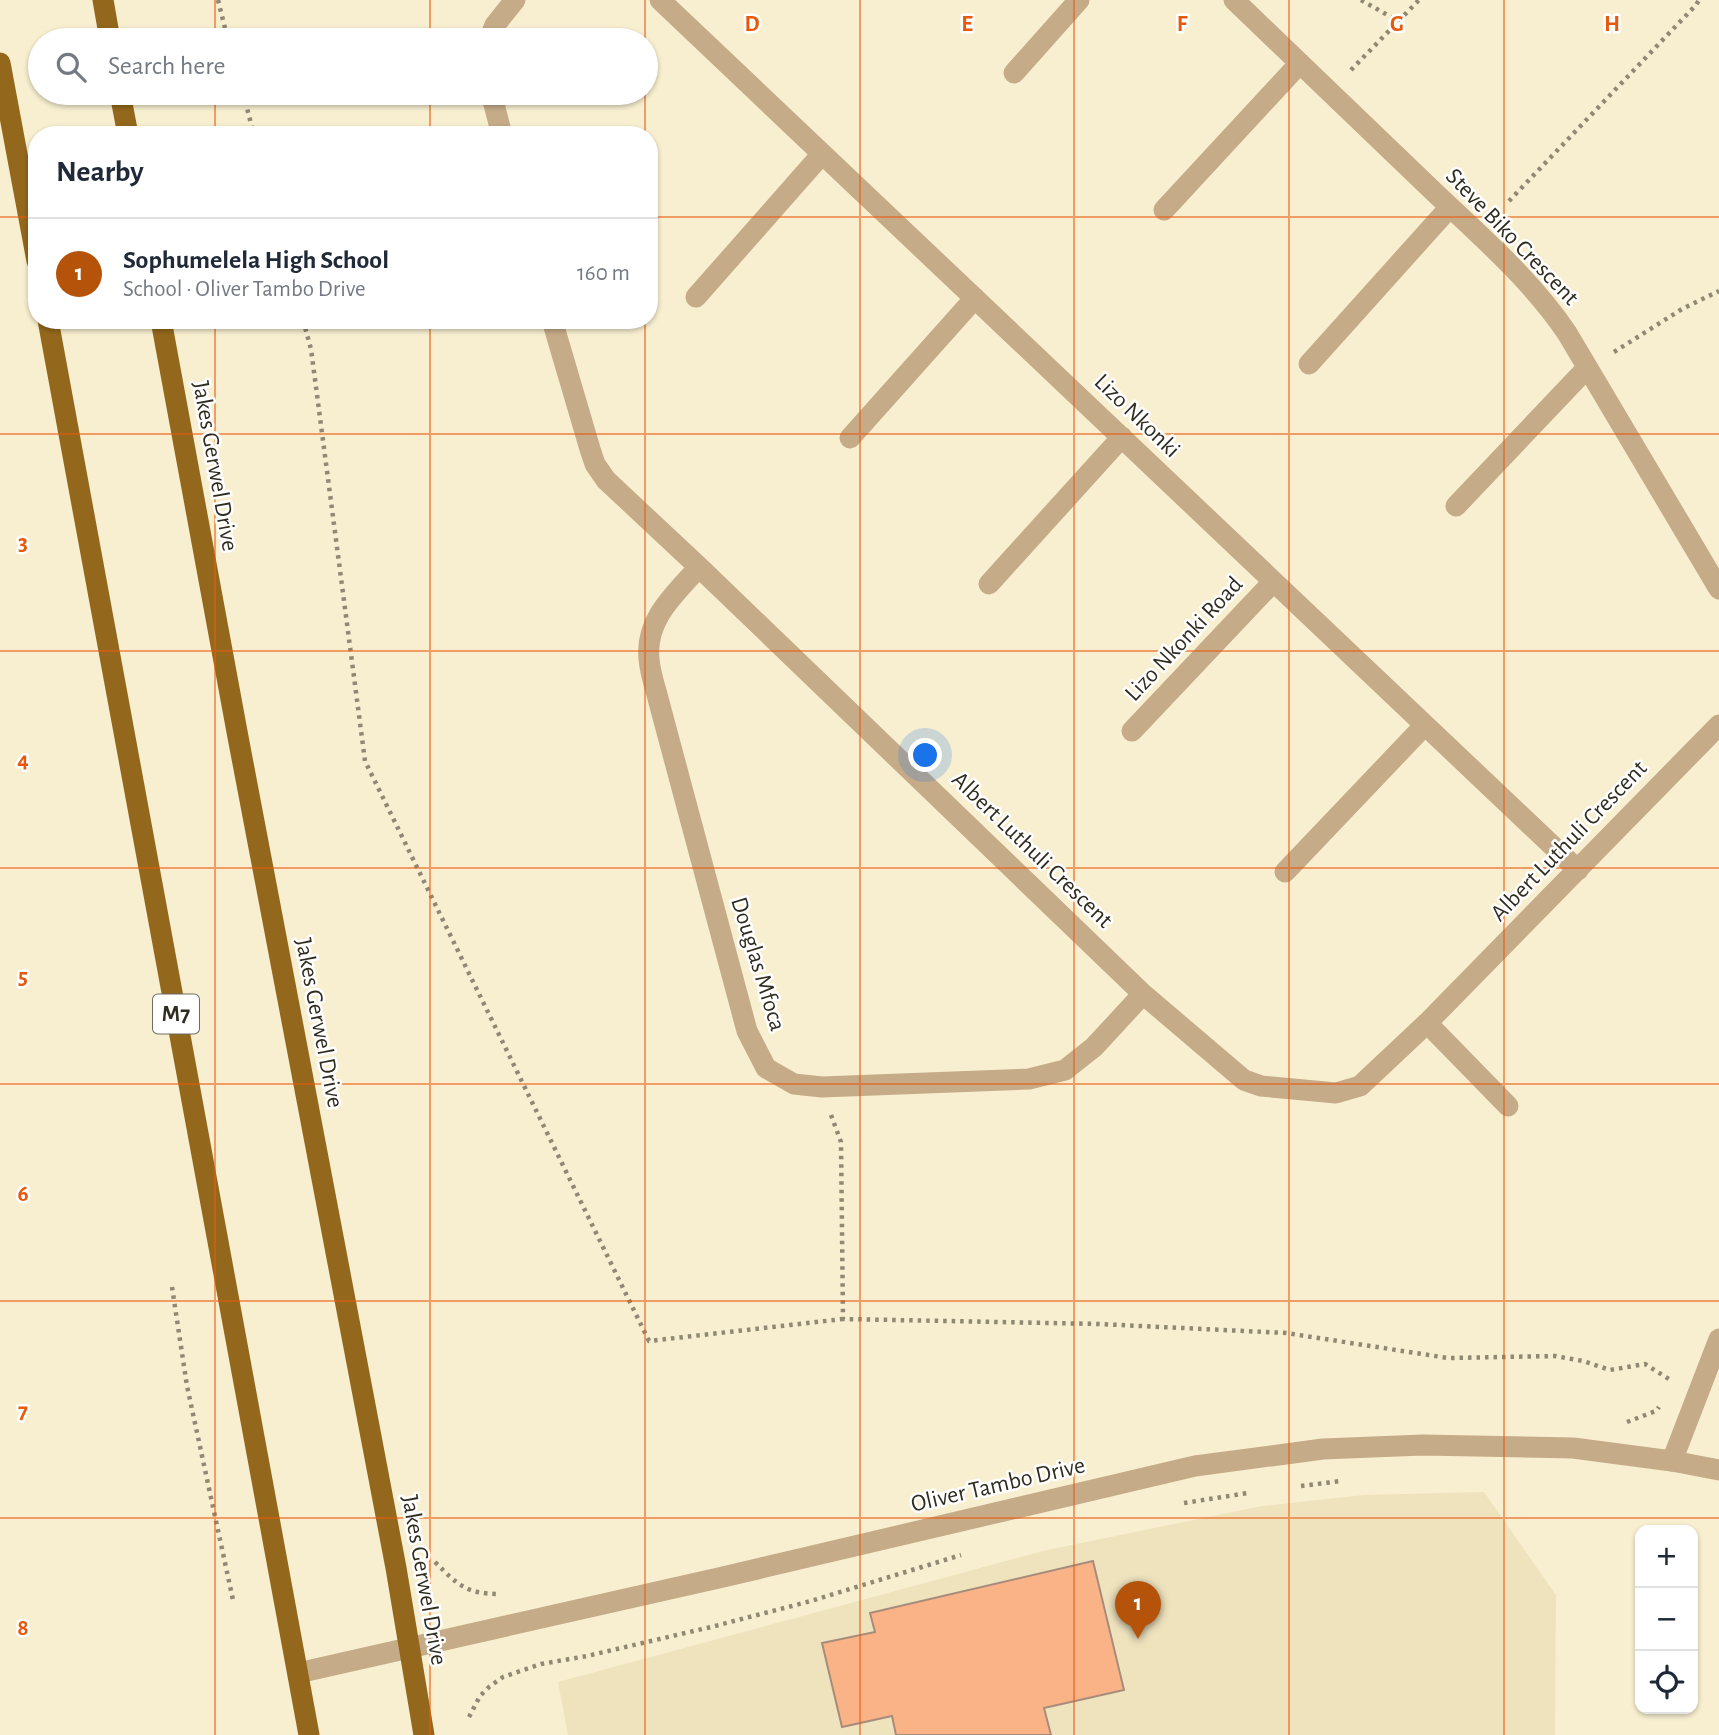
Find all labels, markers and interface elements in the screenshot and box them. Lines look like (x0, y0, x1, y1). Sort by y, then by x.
text: D (744, 13, 760, 36)
text: E (961, 13, 973, 36)
text: F (1177, 13, 1188, 36)
text: G (1390, 13, 1404, 36)
text: H (1604, 13, 1620, 36)
search box (28, 28, 658, 105)
icon: search (52, 48, 90, 86)
text: Search here (108, 53, 226, 79)
text: Nearby (56, 157, 144, 187)
street label: Steve Biko Crescent (1441, 164, 1583, 310)
text: Sophumelela High School (123, 247, 389, 273)
text: 1 (75, 262, 83, 285)
text: 160 m (577, 262, 630, 285)
text: School · Oliver Tambo Drive (123, 278, 366, 301)
street label: Lizo Nkonki (1090, 370, 1184, 462)
street label: Jakes Gerwel Drive (188, 379, 242, 553)
text: 3 (18, 532, 28, 555)
street label: Lizo Nkonki Road (1121, 572, 1247, 706)
your location (908, 738, 942, 772)
text: 4 (17, 749, 29, 772)
street label: Albert Luthuli Crescent (1486, 756, 1652, 926)
street label: Albert Luthuli Crescent (947, 767, 1117, 933)
street label: Douglas Mfoca (726, 894, 790, 1034)
street label: Jakes Gerwel Drive (291, 936, 347, 1110)
text: 5 (18, 966, 28, 989)
road number: M7 (153, 995, 199, 1034)
text: 6 (17, 1183, 29, 1206)
text: 7 (18, 1400, 28, 1423)
street label: Oliver Tambo Drive (909, 1453, 1087, 1517)
street label: Jakes Gerwel Drive (397, 1493, 451, 1667)
map controls (1635, 1525, 1698, 1714)
button: + (1635, 1525, 1698, 1588)
pin: 1 (1115, 1581, 1161, 1639)
button: − (1635, 1588, 1698, 1651)
text: 8 (17, 1617, 29, 1640)
button: locate (1635, 1651, 1698, 1714)

